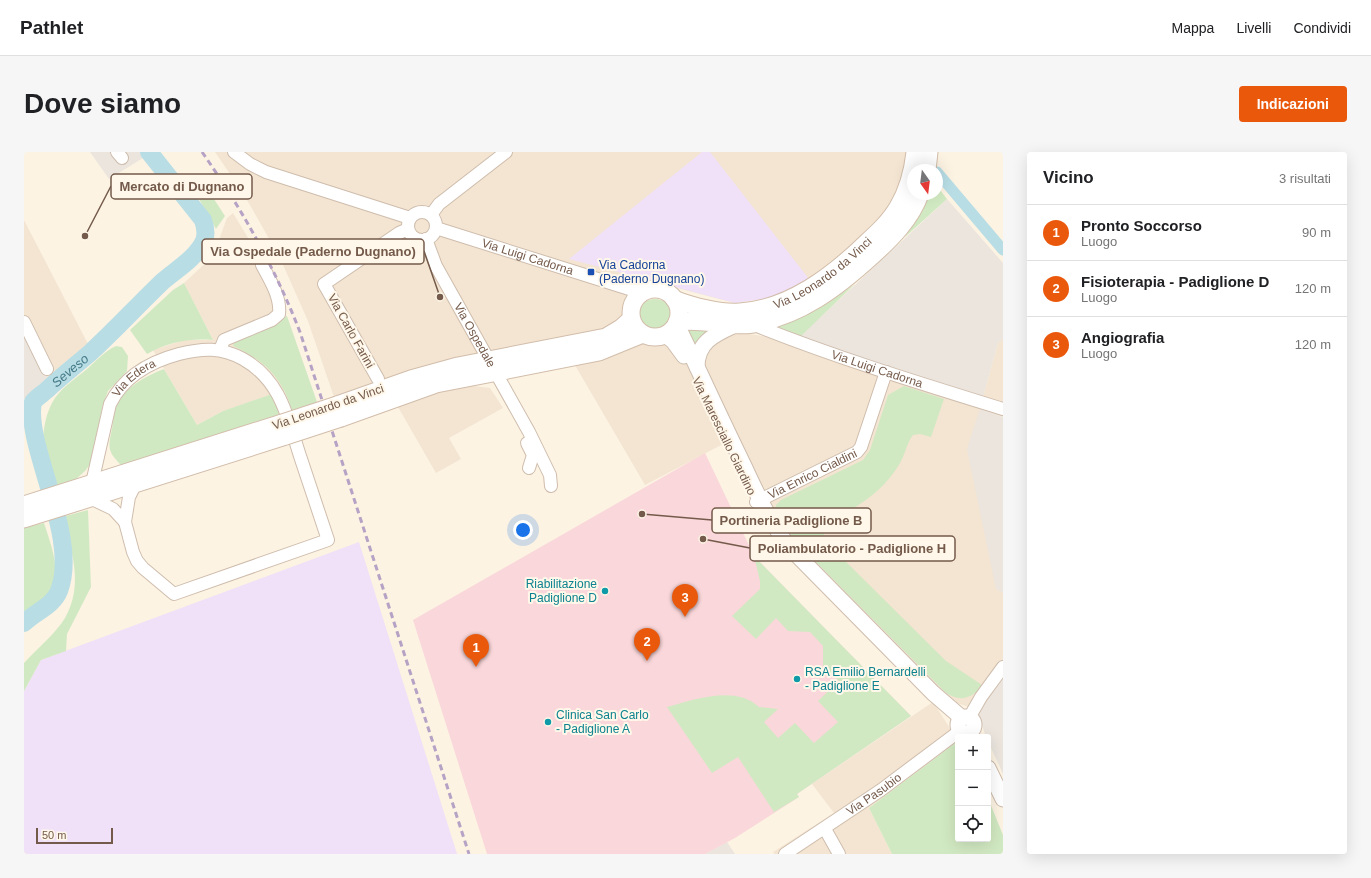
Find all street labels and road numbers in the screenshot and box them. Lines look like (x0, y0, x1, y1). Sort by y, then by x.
street label: Via Leonardo da Vinci (771, 234, 875, 312)
street label: Via Luigi Cadorna (480, 236, 575, 278)
street label: Via Carlo Farini (325, 292, 377, 370)
street label: Via Ospedale (451, 300, 499, 370)
street label: Via Luigi Cadorna (830, 347, 925, 391)
street label: Via Edera (109, 356, 158, 400)
street label: Via Maresciallo Giardino (689, 375, 759, 498)
street label: Via Leonardo da Vinci (270, 381, 386, 433)
street label: Via Enrico Cialdini (766, 446, 859, 502)
street label: Via Pasubio (844, 770, 904, 818)

